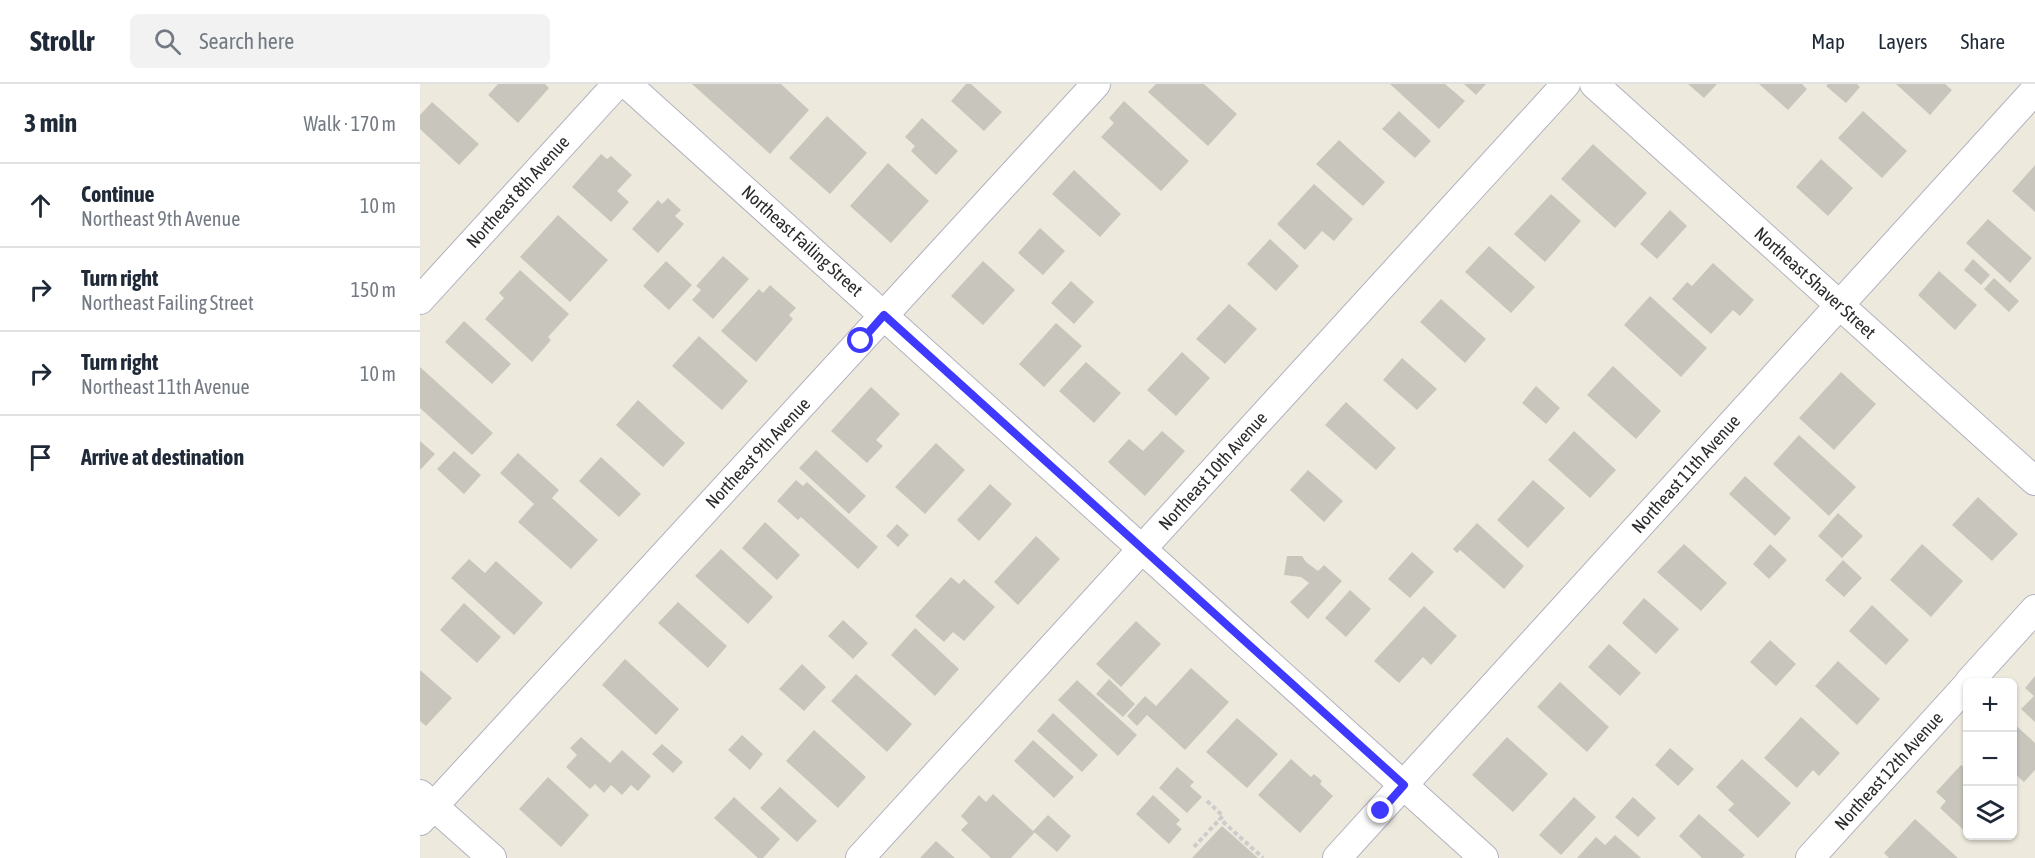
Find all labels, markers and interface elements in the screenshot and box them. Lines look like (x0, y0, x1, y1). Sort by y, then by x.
search box (130, 14, 550, 68)
text: Strollr (30, 25, 94, 57)
icon: search (151, 25, 184, 58)
text: Search here (199, 28, 294, 54)
text: Map (1811, 29, 1845, 53)
text: Layers (1878, 29, 1928, 53)
text: Share (1961, 29, 2005, 53)
text: 3 min (24, 108, 77, 138)
text: Walk · 170 m (304, 112, 396, 135)
street label: Northeast 8th Avenue (462, 131, 573, 252)
text: Continue (81, 181, 155, 207)
street label: Northeast Failing Street (738, 181, 867, 300)
icon: ahead (24, 189, 57, 222)
text: 10 m (360, 194, 396, 217)
text: Northeast 9th Avenue (81, 207, 240, 230)
street label: Northeast Shaver Street (1750, 223, 1880, 343)
text: Turn right (81, 265, 158, 291)
icon: right (24, 273, 57, 306)
text: 150 m (351, 278, 396, 301)
text: Northeast Failing Street (81, 291, 254, 314)
route start (847, 327, 873, 353)
text: Turn right (81, 349, 158, 375)
icon: right (24, 357, 57, 390)
text: 10 m (360, 362, 396, 385)
text: Northeast 11th Avenue (81, 375, 250, 398)
street label: Northeast 9th Avenue (701, 393, 814, 512)
street label: Northeast 10th Avenue (1154, 407, 1271, 534)
street label: Northeast 11th Avenue (1627, 410, 1744, 537)
icon: arrive (24, 441, 57, 474)
text: Arrive at destination (81, 444, 244, 470)
map controls (1963, 678, 2017, 840)
button: + (1963, 678, 2017, 732)
street label: Northeast 12th Avenue (1830, 707, 1947, 834)
button: − (1963, 732, 2017, 786)
button: layers (1963, 786, 2017, 840)
route end (1367, 797, 1393, 823)

